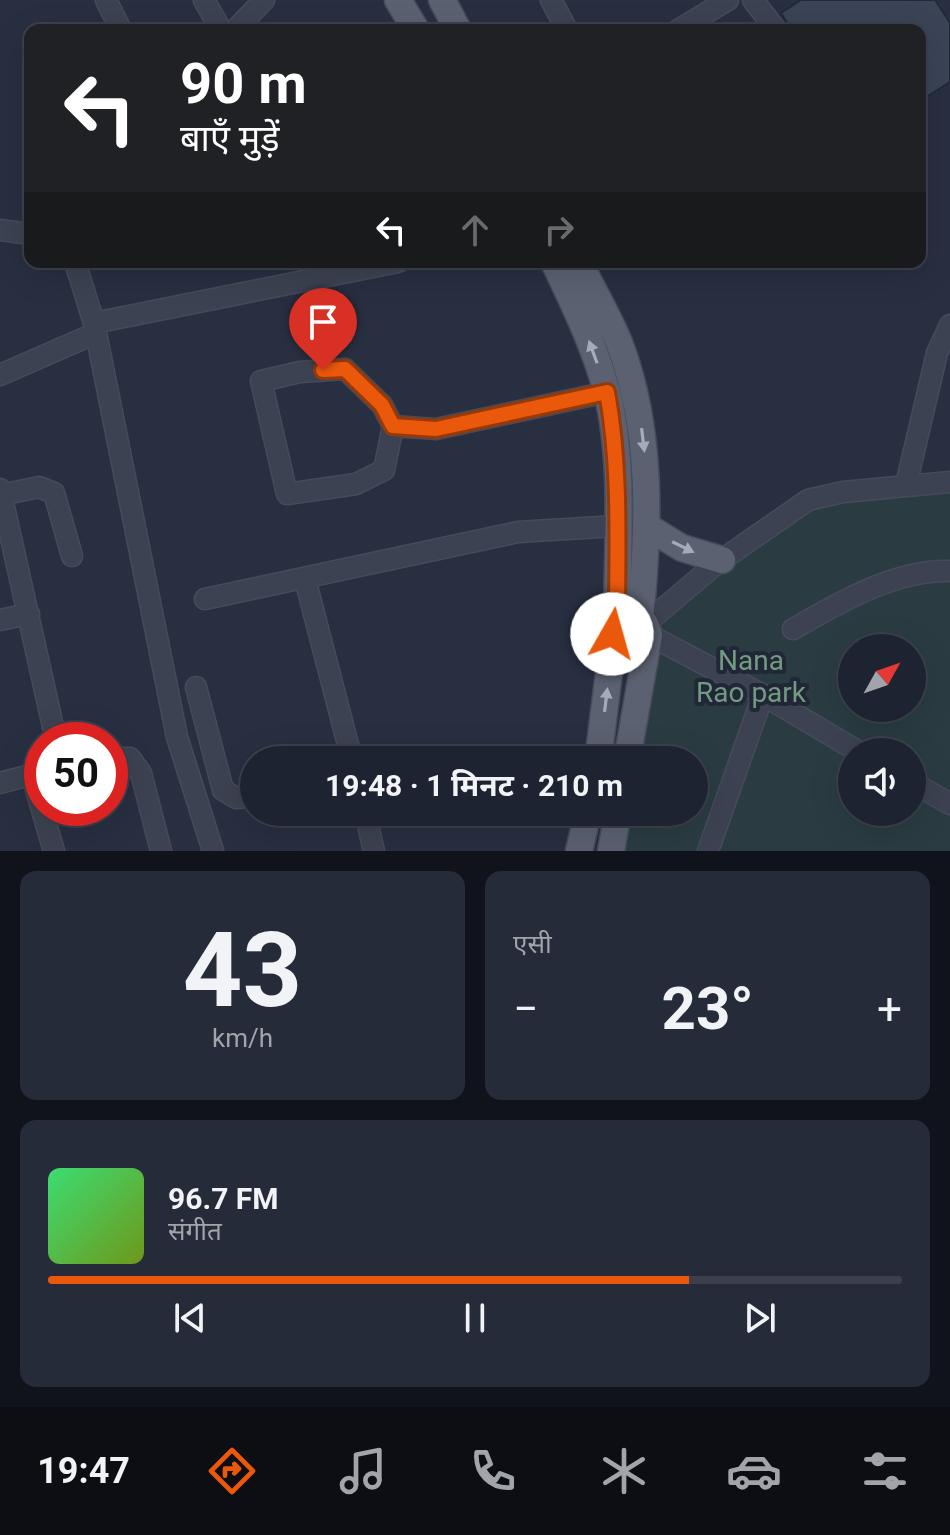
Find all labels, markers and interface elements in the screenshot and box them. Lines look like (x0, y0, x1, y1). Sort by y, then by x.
text: 90 m (180, 51, 307, 117)
icon: left (48, 56, 152, 160)
text: बाएँ मुड़ें (180, 118, 280, 160)
icon: left (369, 208, 413, 252)
icon: ahead (453, 208, 497, 252)
icon: right (537, 208, 581, 252)
pin (289, 288, 357, 370)
icon: arrive (301, 300, 345, 344)
one-way arrow (587, 340, 599, 364)
one-way arrow (636, 427, 649, 452)
one-way arrow (671, 540, 694, 554)
position arrow (570, 592, 654, 676)
north arrow (838, 634, 926, 722)
map controls (838, 634, 926, 826)
park label: Nana Rao park (696, 644, 807, 709)
one-way arrow (599, 687, 612, 712)
speed limit sign: 50 (24, 722, 128, 826)
button: sound (838, 738, 926, 826)
text: 19:48 · 1 मिनट · 210 m (325, 768, 623, 803)
text: 43 (183, 910, 302, 1031)
text: एसी (513, 929, 552, 959)
text: 23° (661, 973, 754, 1044)
text: − (513, 983, 538, 1035)
text: + (877, 983, 902, 1035)
text: km/h (212, 1023, 273, 1053)
text: 96.7 FM (168, 1181, 279, 1216)
text: संगीत (168, 1216, 222, 1246)
icon: previous (168, 1296, 212, 1340)
icon: pause (453, 1296, 497, 1340)
icon: next (738, 1296, 782, 1340)
icon: directions (204, 1443, 260, 1499)
icon: music (335, 1443, 391, 1499)
icon: phone (465, 1443, 521, 1499)
icon: climate (596, 1443, 652, 1499)
icon: car (726, 1443, 782, 1499)
icon: filters (857, 1443, 913, 1499)
text: 19:47 (37, 1450, 130, 1492)

